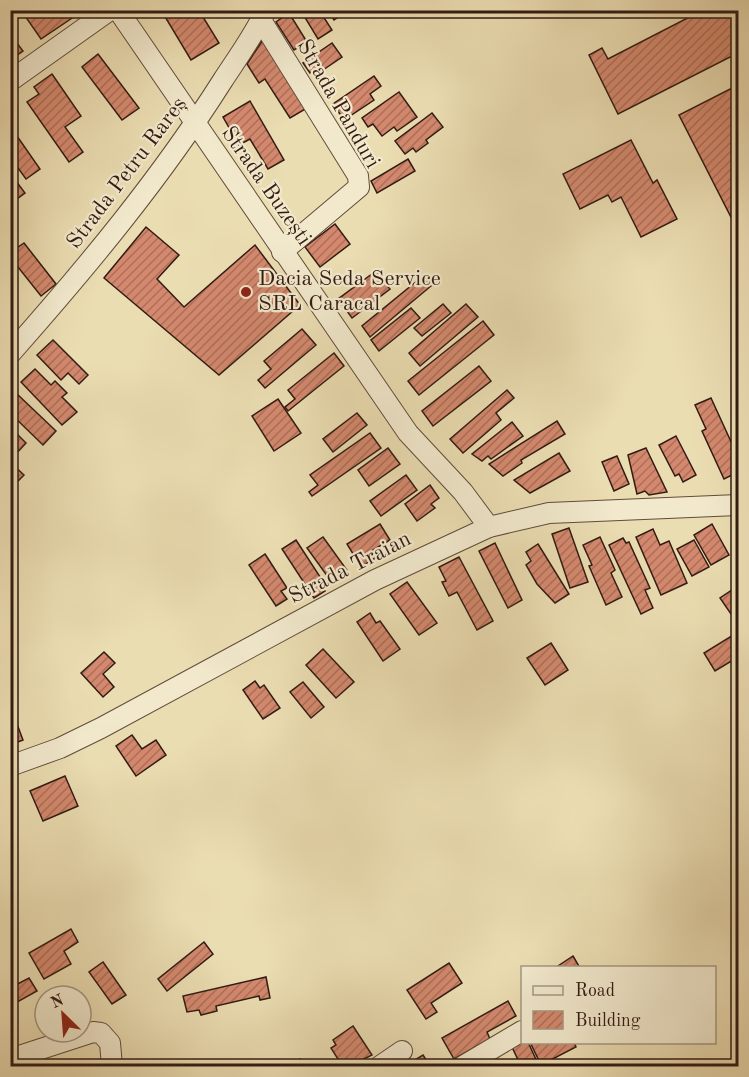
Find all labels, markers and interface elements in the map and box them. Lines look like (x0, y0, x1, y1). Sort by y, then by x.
street label: Strada Panduri (292, 36, 384, 172)
street label: Strada Petru Rareș (63, 93, 192, 254)
street label: Strada Buzești (216, 122, 315, 250)
place label: Dacia Seda Service SRL Caracal (258, 268, 441, 315)
marker: Dacia Seda Service SRL Caracal (239, 285, 253, 299)
street label: Strada Traian (285, 528, 415, 608)
legend (521, 966, 716, 1044)
text: Road (575, 982, 615, 1000)
north arrow (33, 984, 93, 1044)
text: N (49, 992, 67, 1012)
text: Building (575, 1012, 641, 1030)

